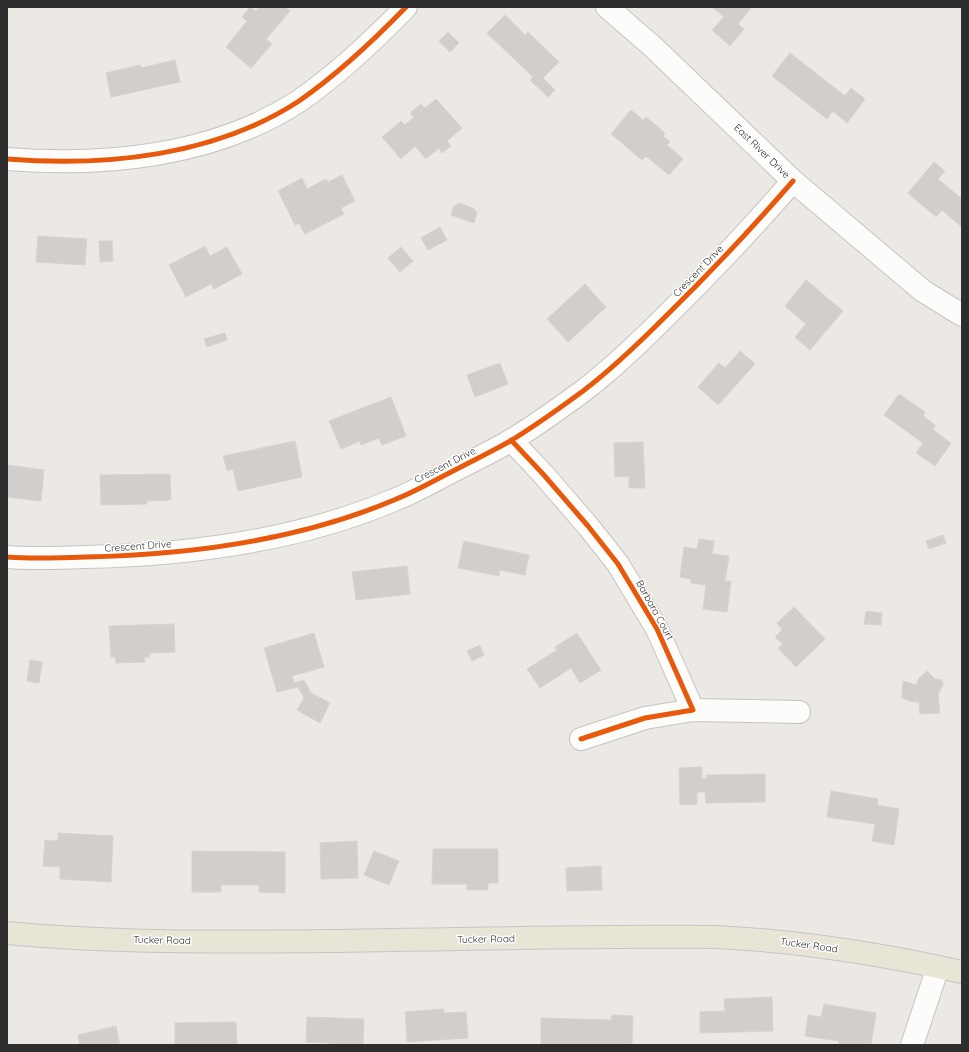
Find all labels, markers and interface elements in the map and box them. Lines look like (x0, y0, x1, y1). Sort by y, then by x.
street label: East River Drive (731, 121, 793, 181)
street label: Crescent Drive (670, 242, 726, 300)
street label: Crescent Drive (412, 444, 478, 486)
street label: Crescent Drive (104, 537, 172, 555)
street label: Barbara Court (633, 578, 677, 643)
street label: Tucker Road (457, 932, 515, 946)
street label: Tucker Road (133, 933, 191, 947)
street label: Tucker Road (779, 935, 839, 955)

